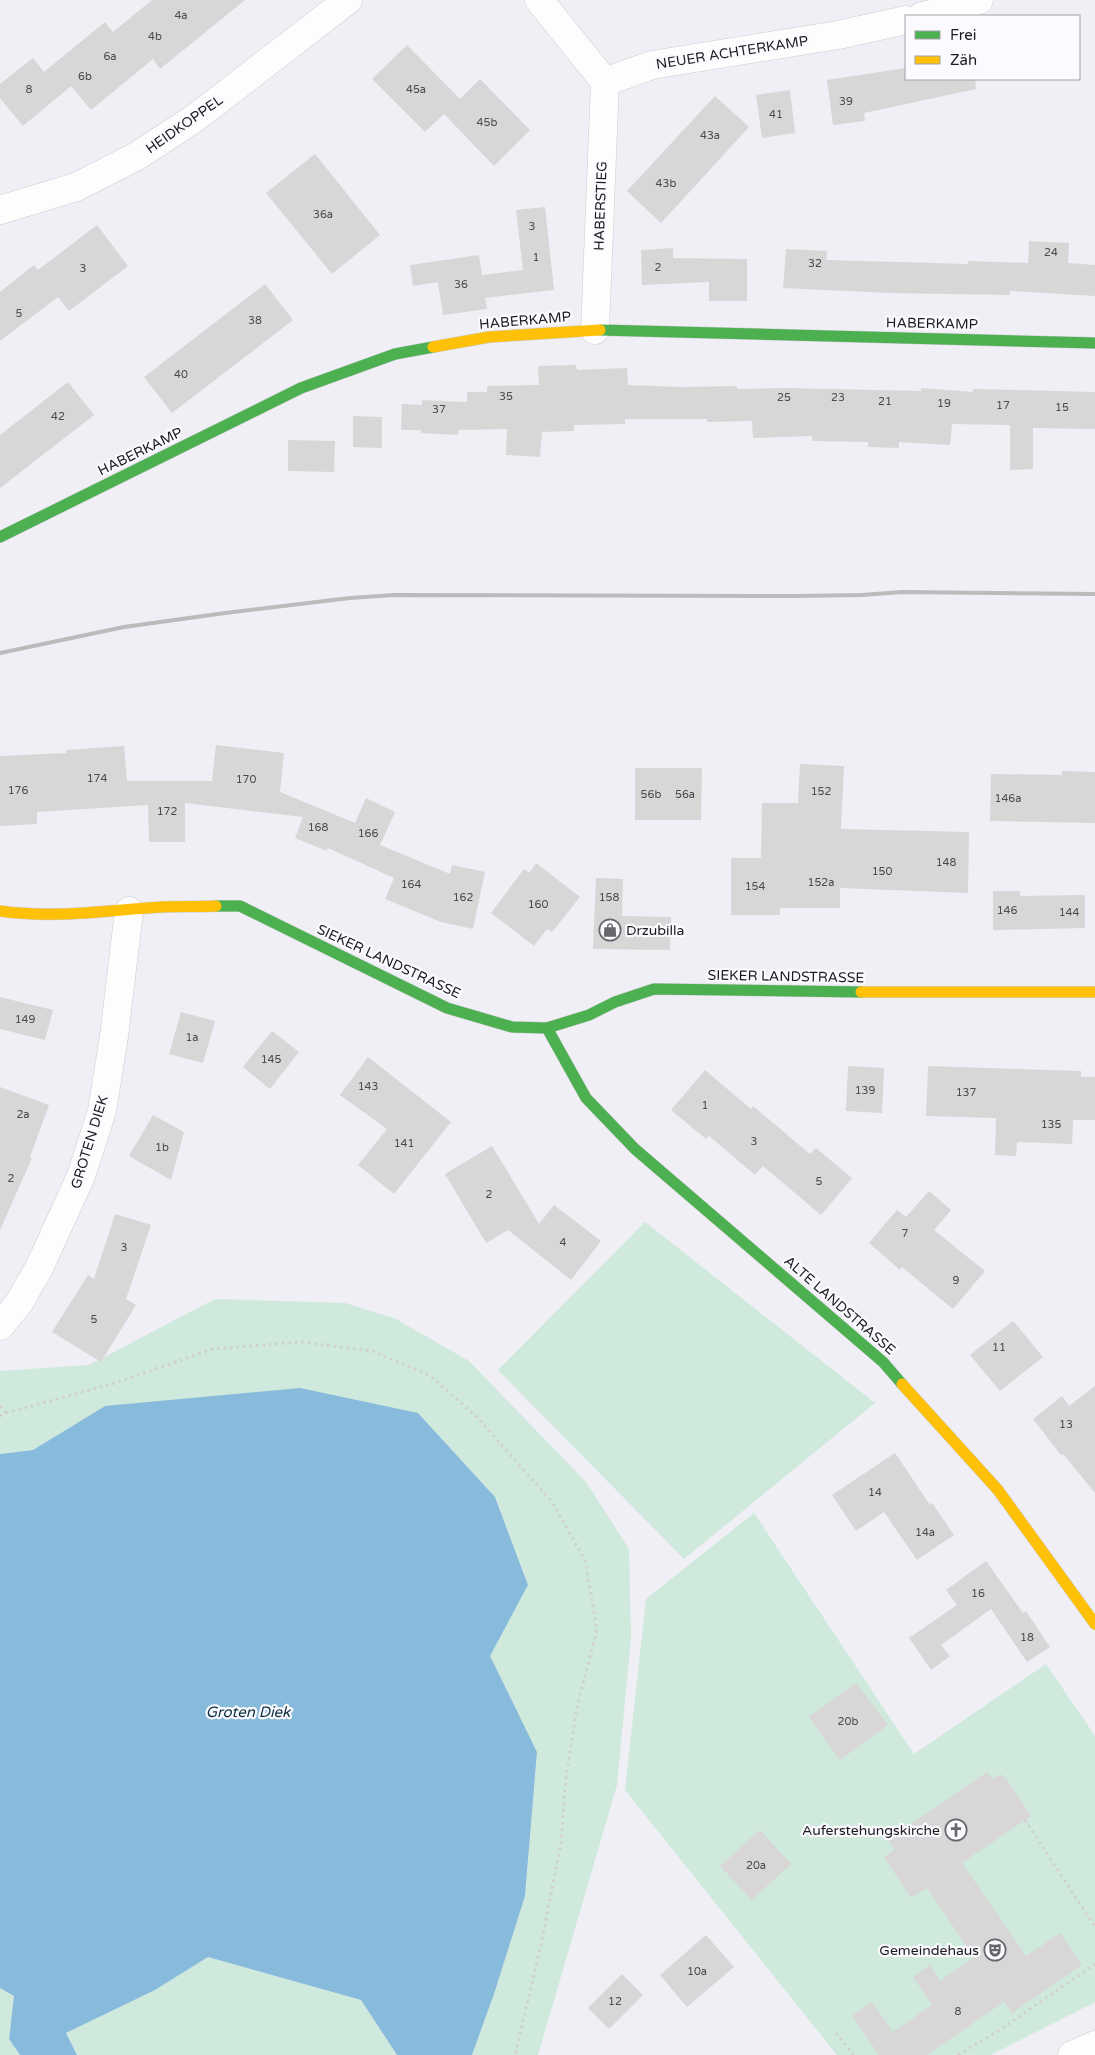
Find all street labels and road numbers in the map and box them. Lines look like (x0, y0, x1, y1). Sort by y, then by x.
street label: NEUER ACHTERKAMP (655, 32, 809, 73)
street label: HEIDKOPPEL (142, 92, 226, 157)
street label: HABERSTIEG (590, 161, 611, 251)
street label: HABERKAMP (478, 308, 572, 333)
street label: HABERKAMP (886, 314, 978, 333)
street label: HABERKAMP (95, 424, 185, 479)
street label: SIEKER LANDSTRASSE (314, 921, 463, 1002)
street label: SIEKER LANDSTRASSE (708, 967, 865, 986)
street label: GROTEN DIEK (67, 1093, 112, 1191)
street label: ALTE LANDSTRASSE (781, 1252, 899, 1358)

